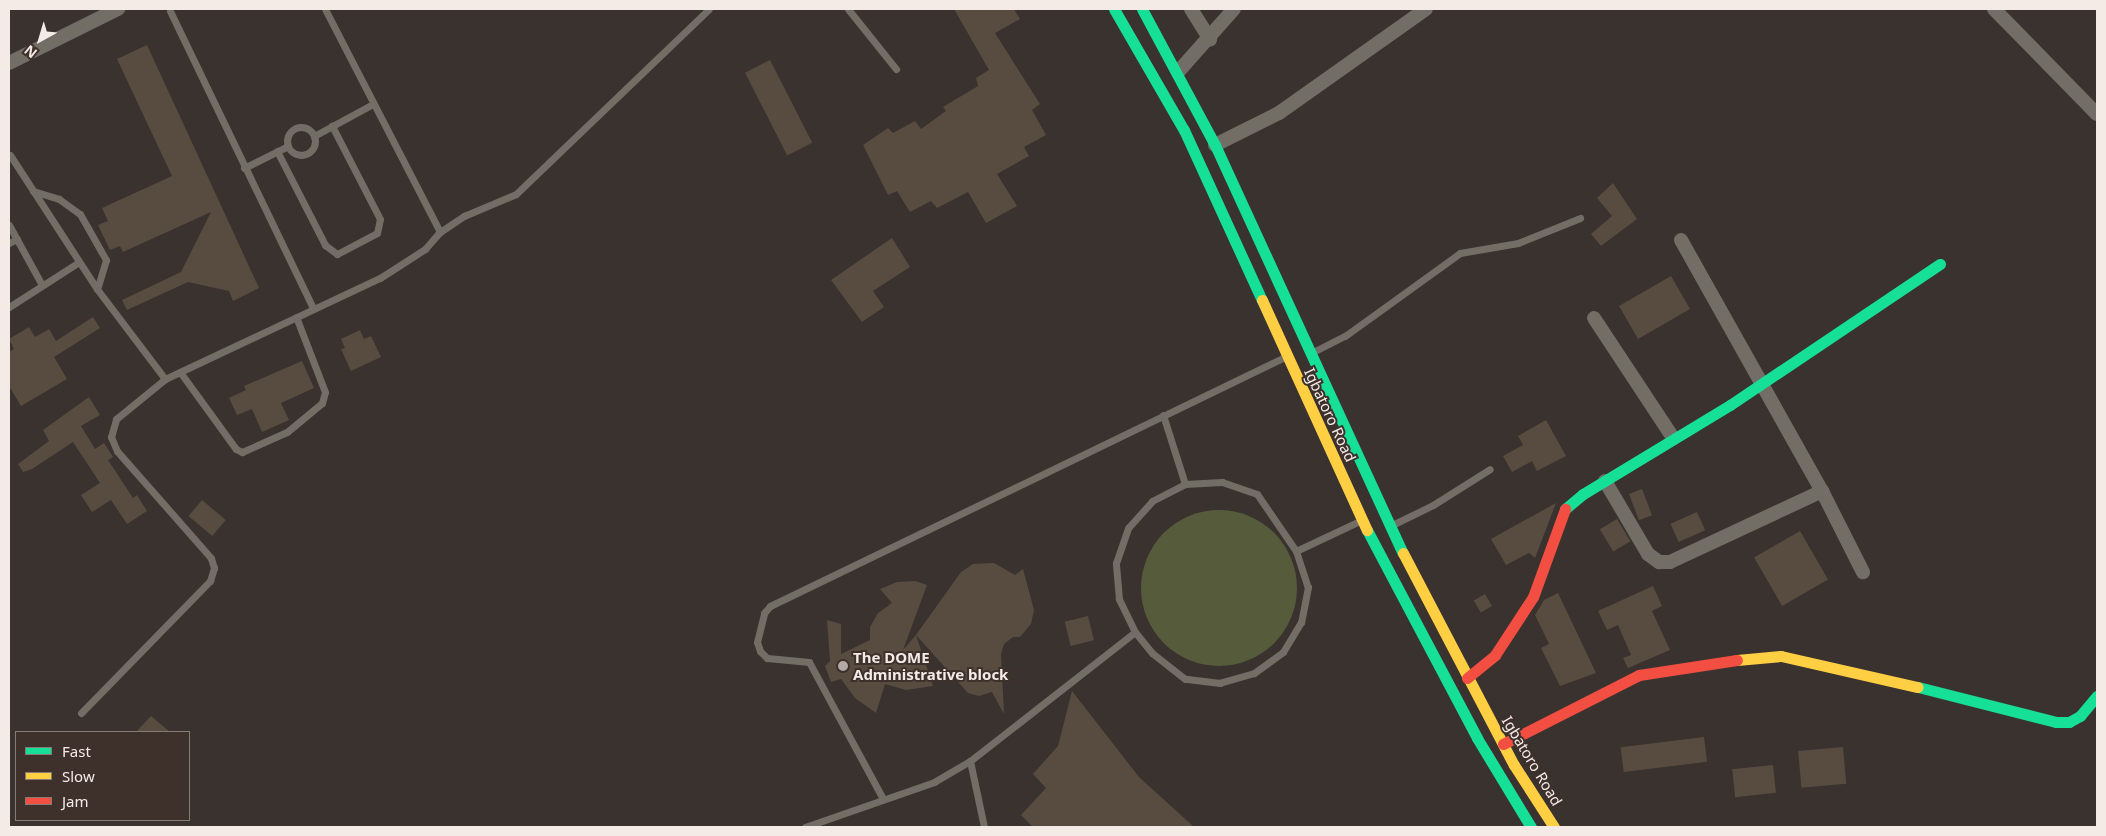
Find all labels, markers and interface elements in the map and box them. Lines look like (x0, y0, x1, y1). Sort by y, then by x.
north arrow (15, 15, 65, 65)
text: N (20, 41, 41, 63)
street label: Igbatoro Road (1300, 365, 1360, 465)
place label: The DOME Administrative block (853, 648, 1008, 683)
marker: The DOME Administrative block (837, 660, 849, 672)
street label: Igbatoro Road (1498, 713, 1566, 809)
legend (15, 731, 190, 821)
text: Fast (62, 741, 91, 761)
text: Slow (62, 766, 95, 786)
text: Jam (62, 791, 89, 811)

